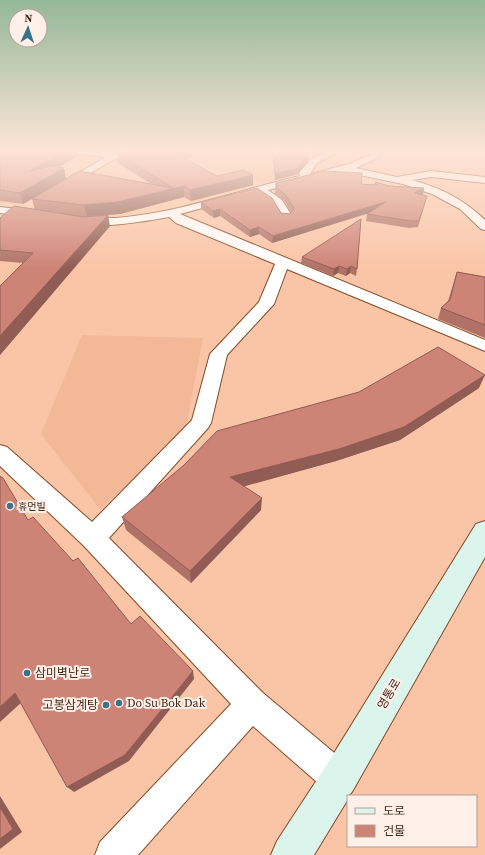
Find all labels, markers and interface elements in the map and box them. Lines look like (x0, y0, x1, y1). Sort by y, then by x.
north arrow (8, 8, 48, 48)
text: N (24, 11, 33, 26)
place label: 휴먼빌 (18, 500, 46, 513)
marker: 휴먼빌 (5, 501, 15, 511)
place label: 삼미벽난로 (35, 665, 90, 681)
marker: 삼미벽난로 (22, 668, 32, 678)
street label: 영통로 (374, 676, 404, 712)
place label: Do Su Bok Dak (127, 695, 206, 711)
place label: 고봉삼계탕 (43, 697, 98, 713)
marker: Do Su Bok Dak (114, 698, 124, 708)
marker: 고봉삼계탕 (101, 700, 111, 710)
legend (347, 795, 477, 847)
text: 도로 (383, 803, 405, 819)
text: 건물 (383, 823, 405, 839)

